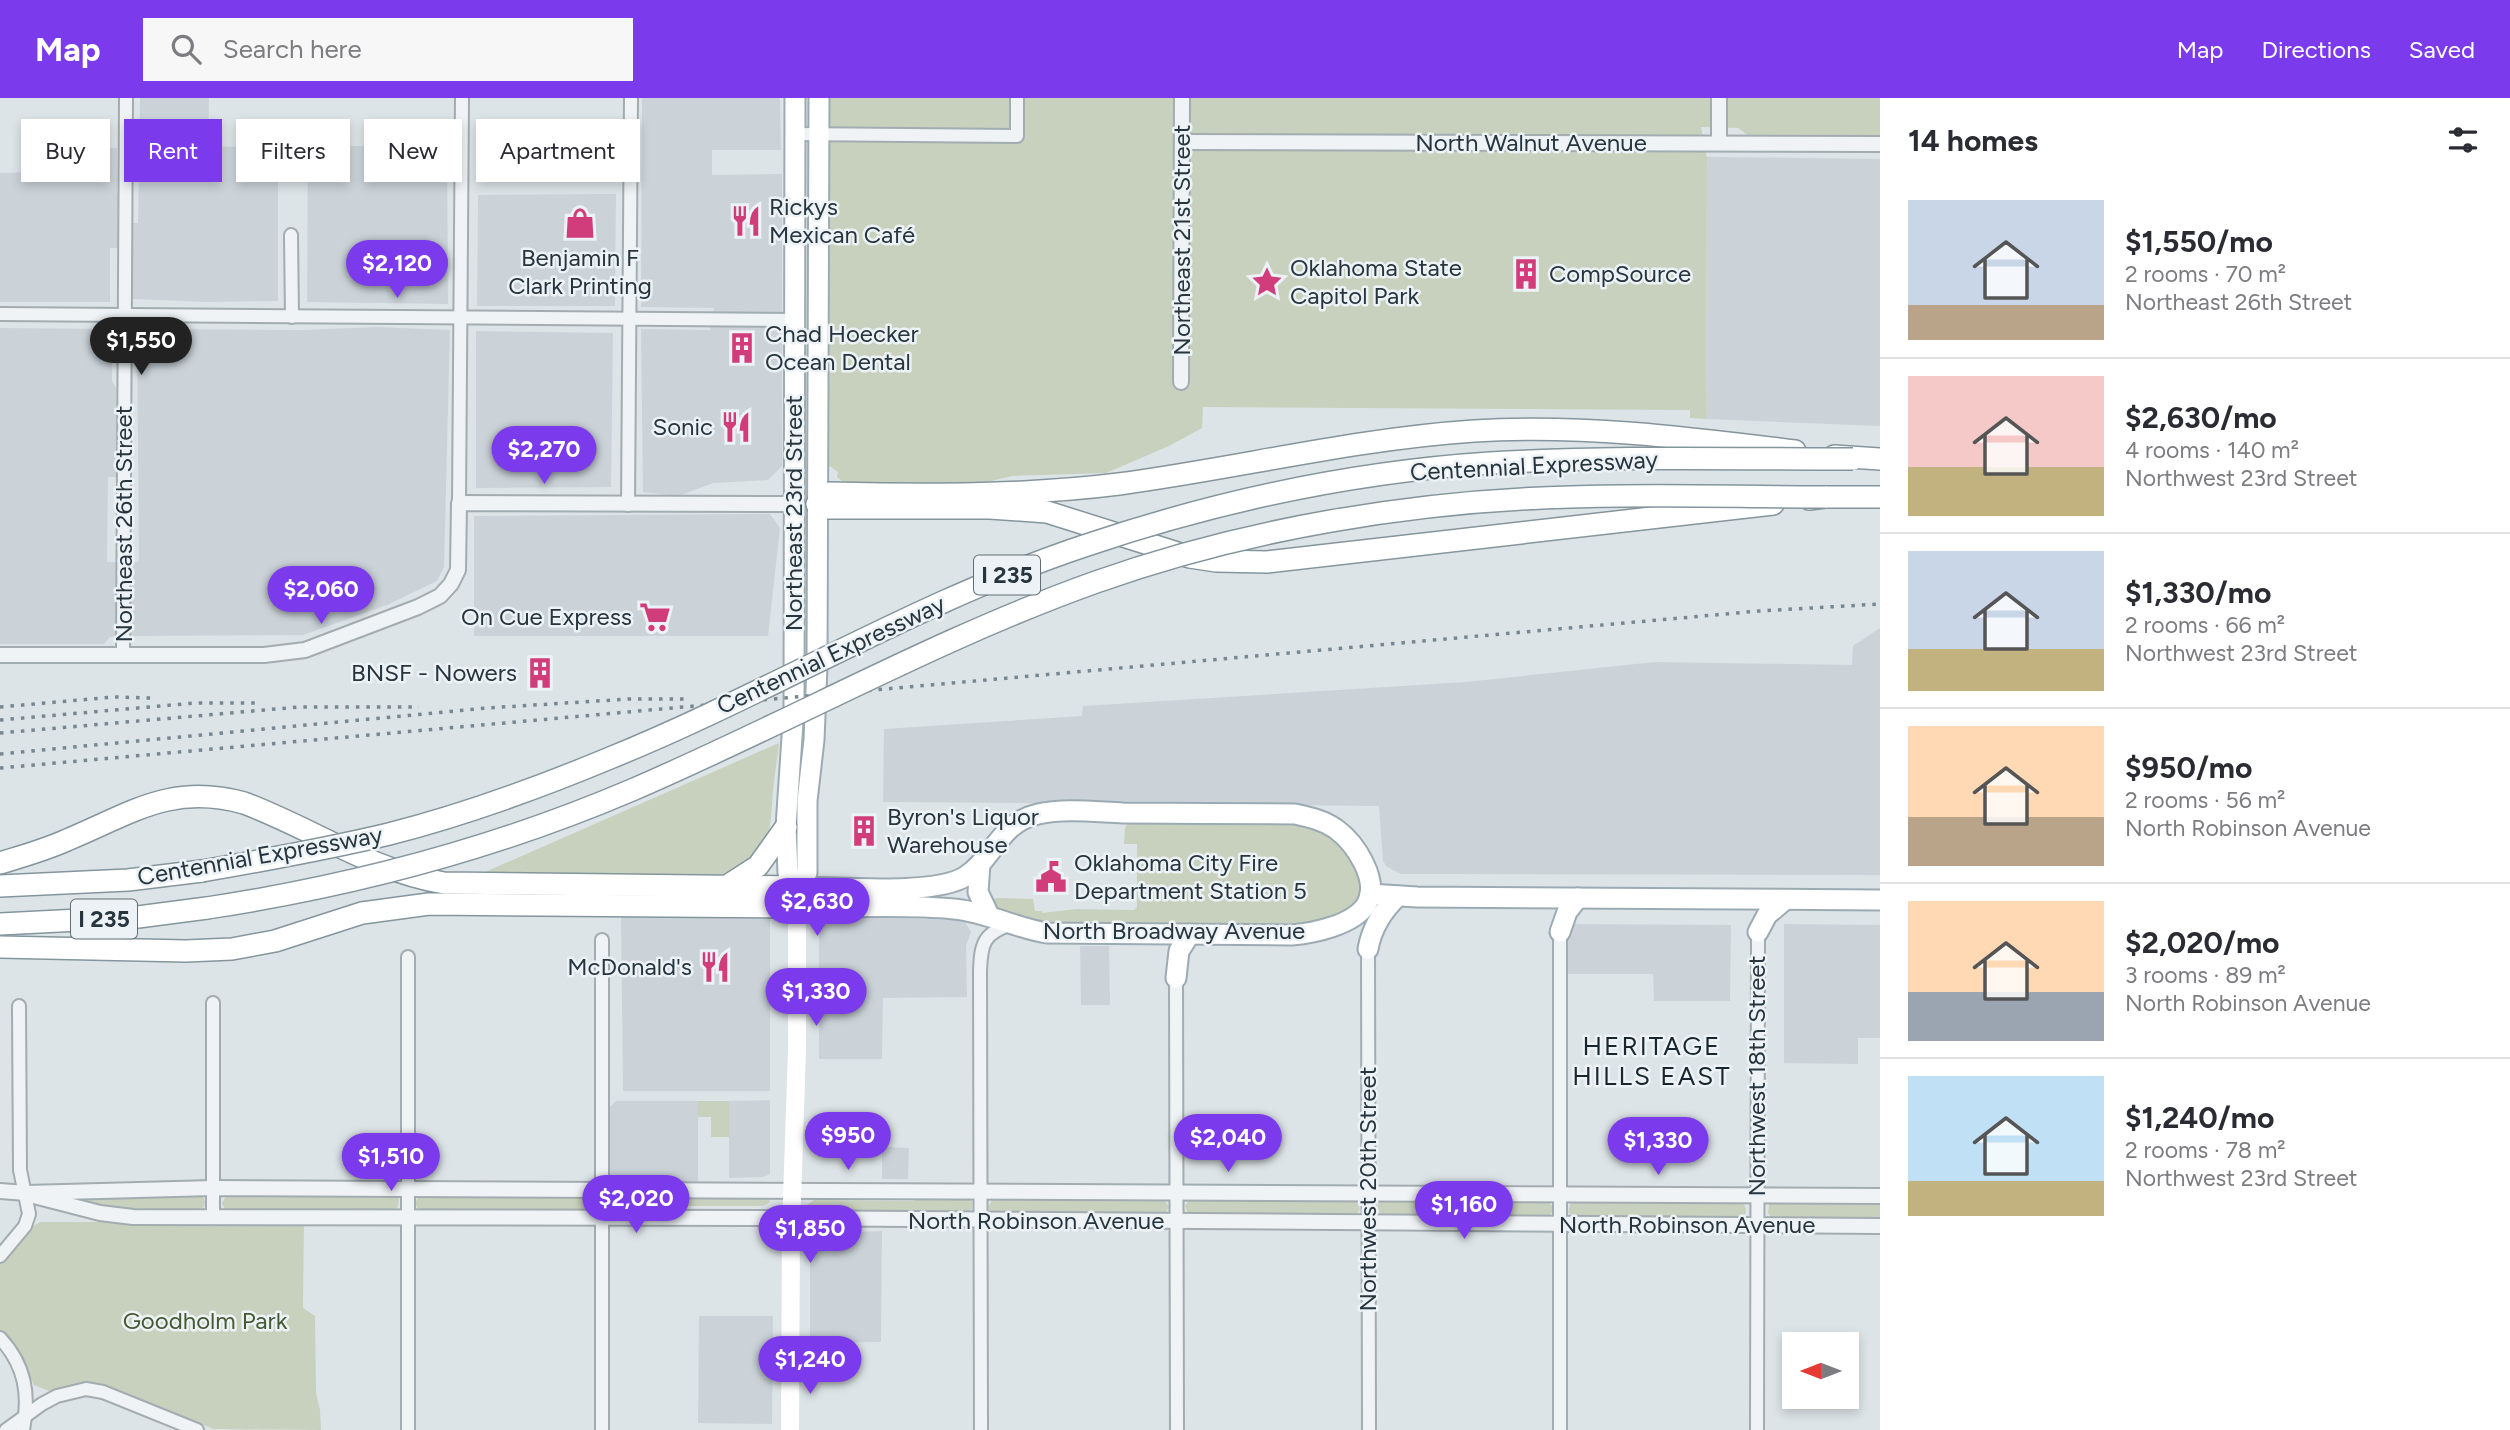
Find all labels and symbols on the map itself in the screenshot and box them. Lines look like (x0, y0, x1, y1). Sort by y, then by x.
street label: Northeast 21st Street (1167, 124, 1196, 356)
street label: North Walnut Avenue (1415, 128, 1647, 157)
place label: Rickys Mexican Café (769, 192, 915, 249)
restaurant icon: Rickys Mexican Café (729, 204, 763, 238)
shop icon: Benjamin F Clark Printing (563, 206, 597, 240)
pin: $2,120 (340, 240, 454, 300)
place label: Benjamin F Clark Printing (508, 243, 652, 300)
place label: Oklahoma State Capitol Park (1290, 253, 1462, 310)
building icon: CompSource (1509, 257, 1543, 291)
place label: CompSource (1549, 259, 1691, 288)
place icon: Oklahoma State Capitol Park (1250, 265, 1284, 299)
pin: $1,550 (84, 317, 198, 377)
place label: Chad Hoecker Ocean Dental (765, 319, 919, 376)
building icon: Chad Hoecker Ocean Dental (725, 331, 759, 365)
street label: Northeast 23rd Street (779, 395, 808, 631)
street label: Northeast 26th Street (109, 405, 138, 643)
restaurant icon: Sonic (719, 410, 753, 444)
place label: Sonic (652, 412, 713, 441)
pin: $2,270 (487, 426, 601, 486)
street label: Centennial Expressway (1409, 445, 1659, 486)
road number: I 235 (974, 555, 1040, 594)
pin: $2,060 (264, 566, 378, 626)
street label: Centennial Expressway (712, 589, 950, 720)
supermarket icon: On Cue Express (638, 600, 672, 634)
place label: On Cue Express (461, 602, 632, 631)
building icon: BNSF - Nowers (523, 656, 557, 690)
place label: BNSF - Nowers (351, 658, 517, 687)
place label: Byron's Liquor Warehouse (887, 802, 1039, 859)
building icon: Byron's Liquor Warehouse (847, 814, 881, 848)
street label: Centennial Expressway (135, 820, 385, 891)
place label: Oklahoma City Fire Department Station 5 (1074, 848, 1307, 905)
public building icon: Oklahoma City Fire Department Station 5 (1034, 860, 1068, 894)
pin: $2,630 (760, 878, 874, 938)
road number: I 235 (71, 900, 137, 939)
street label: North Broadway Avenue (1043, 916, 1305, 945)
restaurant icon: McDonald's (698, 950, 732, 984)
place label: McDonald's (567, 952, 692, 981)
street label: Northwest 18th Street (1742, 956, 1771, 1196)
pin: $1,330 (759, 968, 873, 1028)
district label: HERITAGE HILLS EAST (1572, 1030, 1732, 1092)
street label: Northwest 20th Street (1353, 1066, 1382, 1312)
pin: $950 (807, 1112, 889, 1172)
pin: $2,040 (1171, 1114, 1285, 1174)
pin: $1,330 (1601, 1118, 1715, 1177)
pin: $1,510 (334, 1134, 448, 1193)
pin: $2,020 (579, 1176, 693, 1235)
pin: $1,160 (1407, 1182, 1521, 1241)
pin: $1,850 (753, 1206, 867, 1265)
street label: North Robinson Avenue (908, 1206, 1164, 1235)
street label: North Robinson Avenue (1559, 1210, 1815, 1239)
park label: Goodholm Park (123, 1306, 288, 1335)
north arrow (1782, 1332, 1858, 1409)
pin: $1,240 (753, 1336, 867, 1396)

